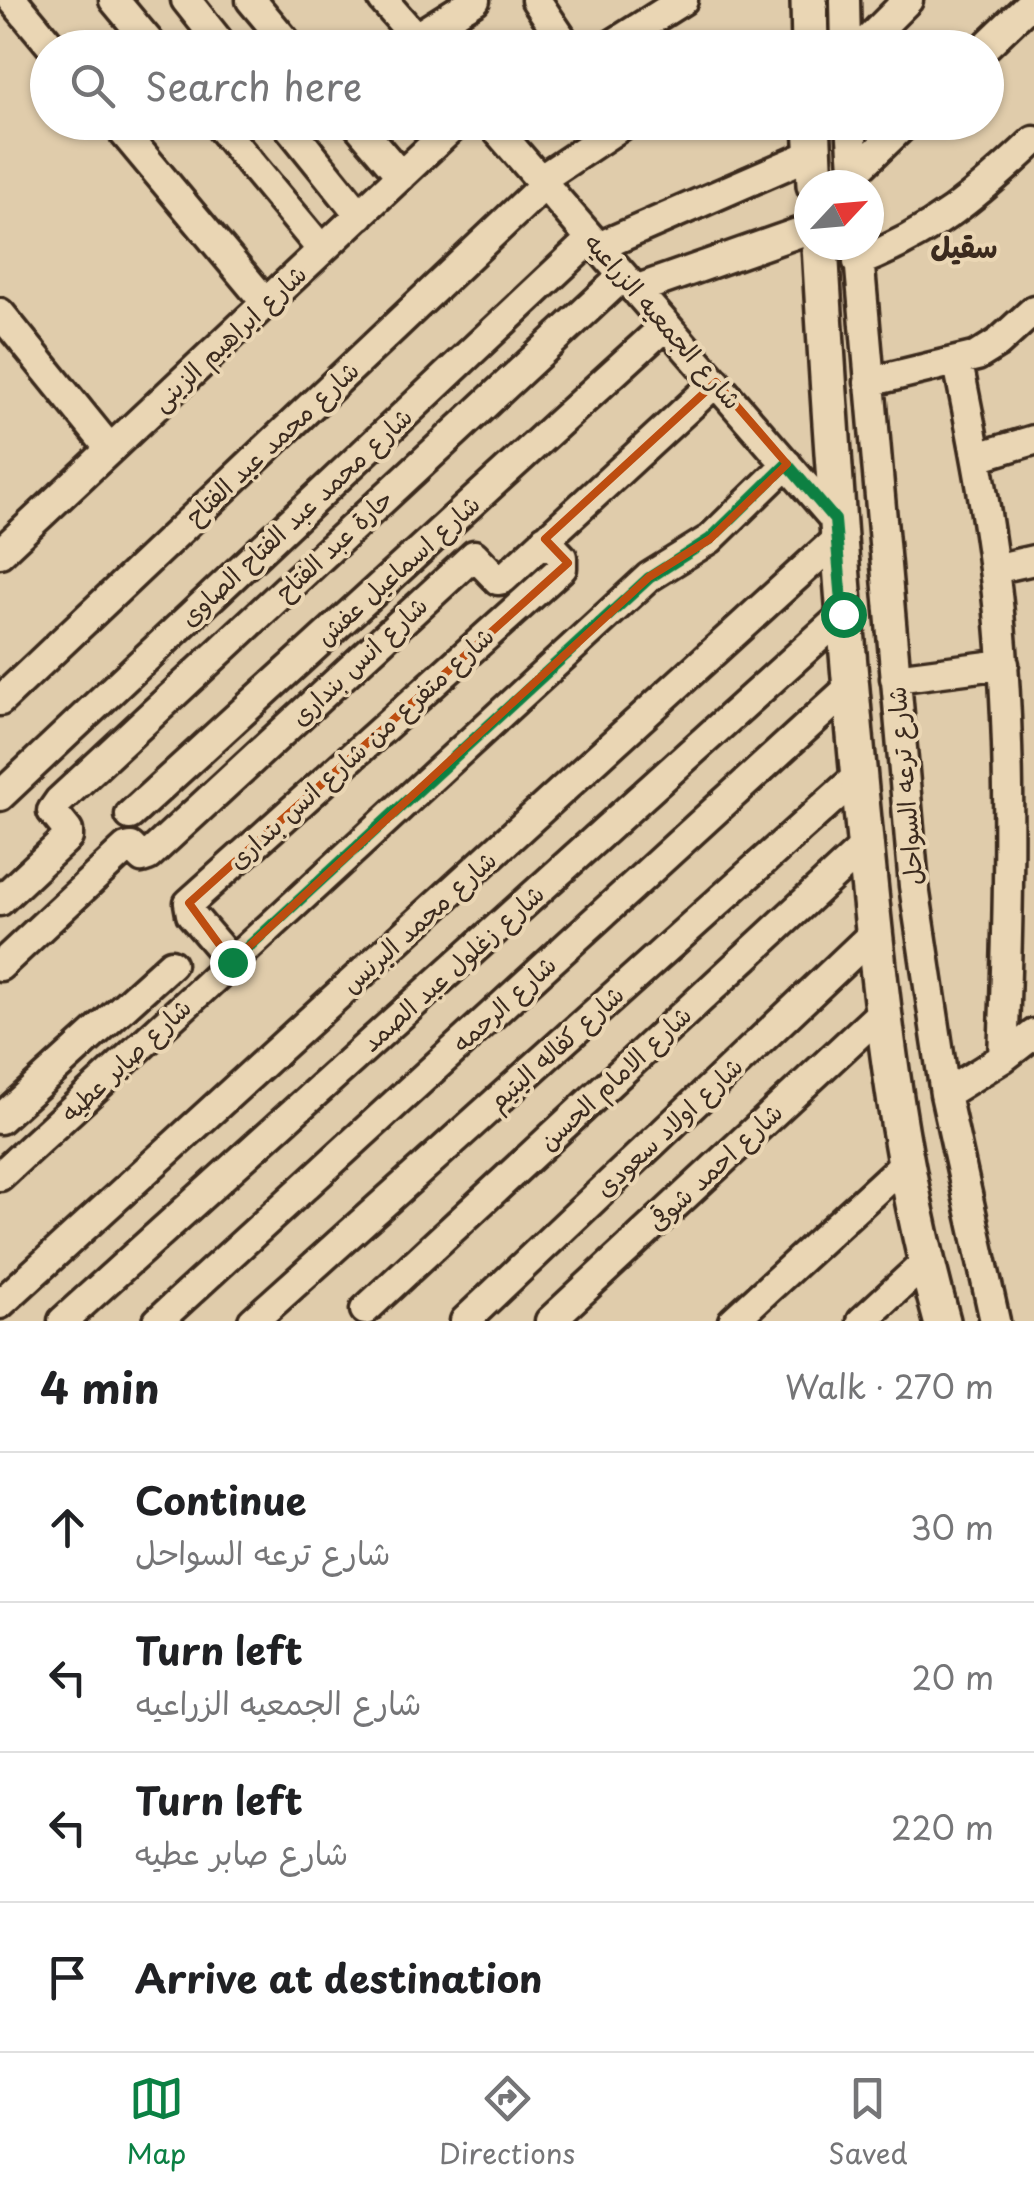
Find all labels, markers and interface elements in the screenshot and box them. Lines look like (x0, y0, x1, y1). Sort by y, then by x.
search box (30, 30, 1004, 140)
text: Search here (145, 57, 362, 114)
icon: search (65, 58, 120, 113)
north arrow (794, 170, 884, 260)
street label: شارع الجمعيه الزراعيه (576, 223, 752, 417)
district label: سقيل (930, 223, 998, 268)
street label: شارع ابراهيم الزينى (142, 255, 315, 420)
street label: شارع محمد عبد الفتاح (176, 351, 367, 533)
street label: شارع محمد عبد الفتاح الصاوى (170, 398, 420, 635)
street label: حارة عبد الفتاح (266, 479, 401, 609)
street label: شارع اسماعيل عفش (307, 485, 488, 654)
street label: شارع انس بندارى (281, 587, 435, 734)
route start (821, 592, 867, 638)
street label: شارع متفرع من شارع انس بندارى (219, 617, 502, 877)
street label: شارع ترعه السواحل (876, 685, 932, 887)
street label: شارع محمد البرنس (332, 841, 504, 1001)
street label: شارع زغلول عبد الصمد (352, 875, 552, 1060)
route end (210, 940, 256, 986)
street label: شارع الرحمه (442, 946, 564, 1061)
street label: شارع كفاله اليتيم (479, 976, 633, 1120)
street label: شارع صابر عطيه (51, 989, 199, 1130)
street label: شارع الامام الحسن (529, 996, 700, 1159)
street label: شارع اولاد سعودى (586, 1047, 751, 1205)
street label: شارع احمد شوقى (638, 1093, 790, 1239)
text: 4 min (40, 1355, 160, 1418)
text: Walk · 270 m (785, 1362, 994, 1410)
text: Continue (135, 1471, 306, 1528)
icon: ahead (40, 1500, 95, 1555)
text: 30 m (910, 1503, 994, 1551)
text: شارع ترعه السواحل (135, 1528, 390, 1576)
text: Turn left (135, 1621, 303, 1678)
icon: left (40, 1650, 95, 1705)
text: 20 m (912, 1653, 994, 1701)
text: شارع الجمعيه الزراعيه (135, 1678, 422, 1726)
text: Turn left (135, 1771, 303, 1828)
icon: left (40, 1800, 95, 1855)
text: 220 m (891, 1803, 994, 1851)
text: شارع صابر عطيه (135, 1828, 348, 1876)
text: Arrive at destination (135, 1949, 543, 2006)
icon: arrive (40, 1950, 95, 2005)
tab: Map (126, 2071, 186, 2174)
tab: Directions (439, 2071, 575, 2174)
tab: Saved (828, 2071, 908, 2174)

